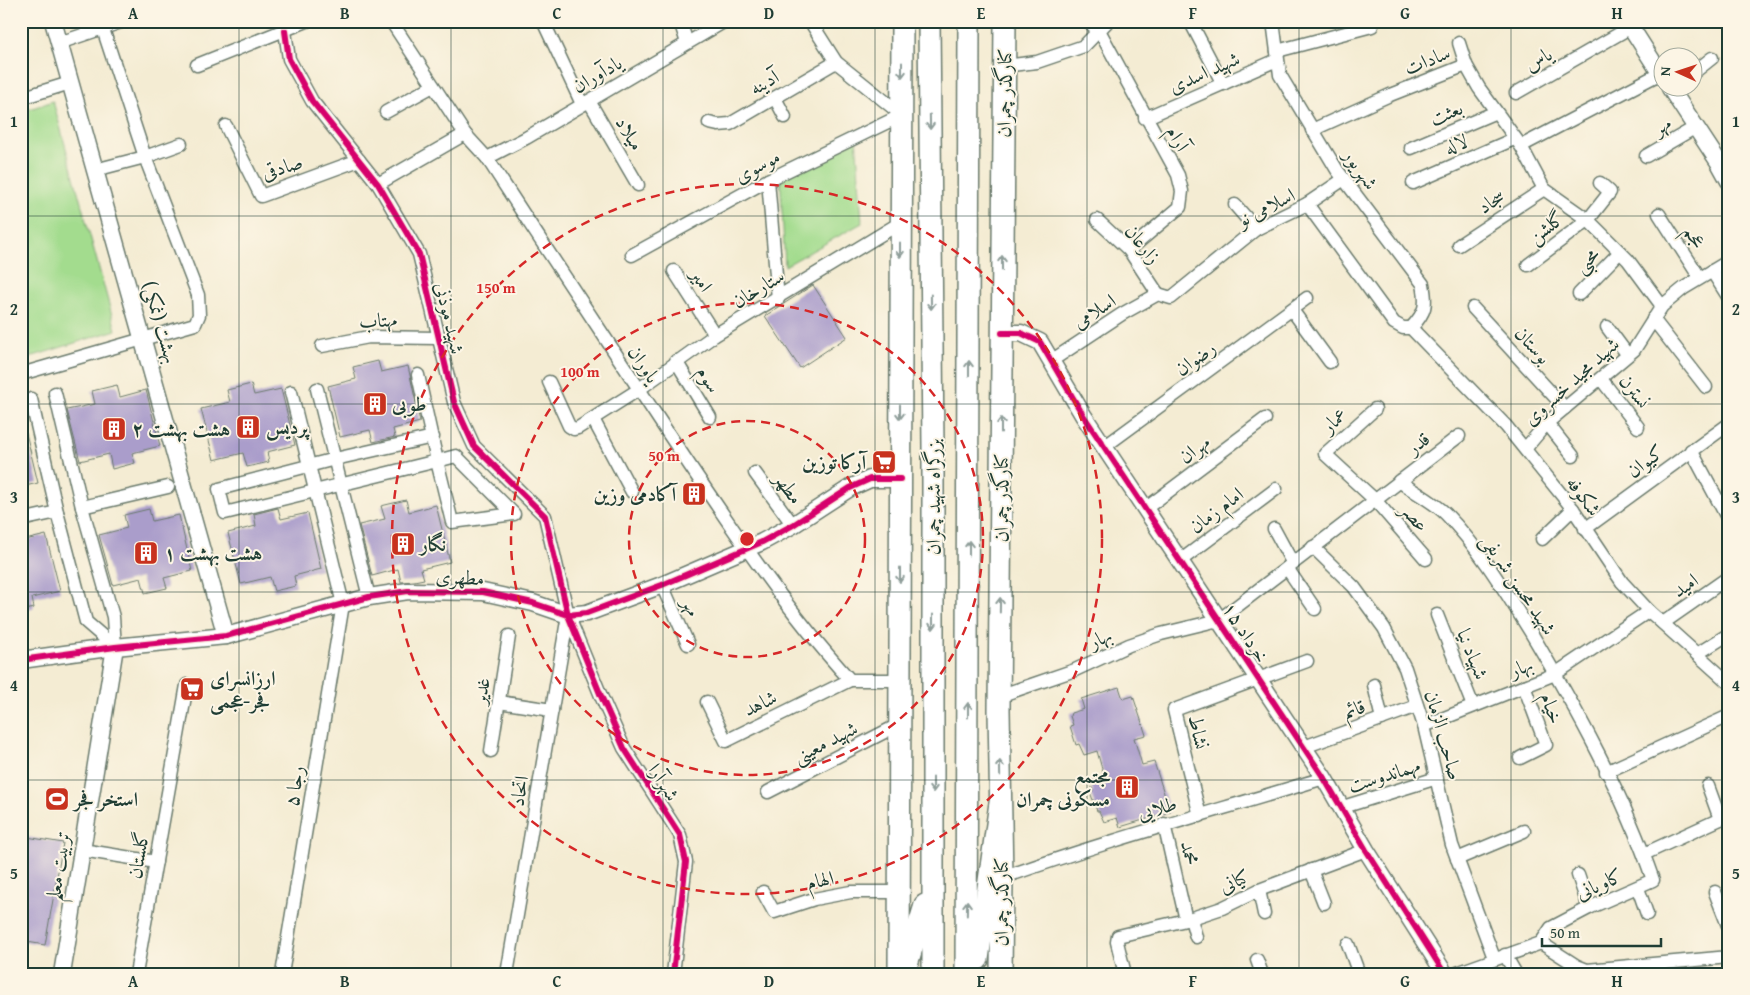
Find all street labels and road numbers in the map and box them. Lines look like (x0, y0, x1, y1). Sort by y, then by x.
street label: سادات (1399, 37, 1454, 82)
street label: یاس (1518, 38, 1558, 78)
street label: شهید اسدی (1164, 43, 1244, 100)
street label: یادآوران (566, 47, 628, 99)
street label: کنارگذر چمران (988, 48, 1019, 138)
street label: آدینه (743, 60, 786, 102)
street label: بعثت (1425, 93, 1467, 132)
street label: مهر (1645, 107, 1677, 142)
street label: میلاد (609, 110, 652, 155)
street label: آرام (1156, 119, 1199, 160)
street label: لاله (1439, 126, 1472, 162)
street label: موسوی (729, 141, 785, 190)
street label: شهریور (1336, 141, 1386, 195)
street label: صادقی (257, 146, 306, 187)
street label: اسلامی نو (1230, 180, 1300, 234)
street label: سجاد (1471, 181, 1510, 220)
street label: گلشن (1521, 203, 1570, 250)
street label: زارعان (1118, 217, 1169, 270)
street label: عجم (1673, 218, 1714, 256)
street label: محبی (1566, 240, 1607, 281)
street label: امیر (683, 260, 721, 297)
street label: ستارخان (726, 260, 790, 315)
street label: بهشت (نمکی) (136, 277, 187, 367)
street label: شهید موذنی (428, 279, 473, 357)
street label: اسلامی (1066, 286, 1121, 335)
street label: مهتاب (358, 304, 398, 335)
street label: بوستان (1508, 319, 1559, 370)
street label: شهید مجید خسروی (1516, 329, 1625, 432)
street label: رضوان (1168, 333, 1221, 382)
street label: یاوران (621, 339, 668, 389)
street label: سوم (687, 360, 729, 400)
street label: نسترن (1613, 367, 1658, 414)
street label: عمار (1313, 400, 1353, 441)
street label: قدر (1398, 424, 1436, 462)
street label: مهران (1172, 427, 1216, 470)
street label: کیوان (1620, 437, 1670, 484)
street label: بزرگراه شهید چمران (918, 438, 947, 555)
street label: کنارگذر چمران (986, 453, 1015, 543)
street label: مطهر (767, 464, 811, 510)
street label: شکوفه (1560, 470, 1609, 522)
street label: امام زمان (1182, 479, 1252, 543)
street label: عصر (1393, 494, 1436, 538)
street label: شهید محسن شریفی (1474, 527, 1564, 641)
street label: مطهری (435, 561, 485, 592)
street label: امید (1666, 565, 1704, 604)
street label: مهر (675, 591, 709, 621)
street label: ۱۵ خرداد (1216, 595, 1277, 668)
street label: بهار (1081, 620, 1116, 656)
street label: شهیاد نیا (1450, 624, 1497, 684)
street label: بهار (1503, 649, 1537, 685)
street label: غدیر (464, 675, 497, 708)
street label: شاهد (738, 682, 782, 723)
street label: صاحب الزمان (1418, 687, 1471, 783)
street label: خیام (1530, 688, 1572, 729)
street label: قائم (1338, 691, 1371, 730)
street label: نشاط (1182, 712, 1217, 752)
street label: شهید معینی (787, 713, 863, 771)
street label: مهماندوست (1344, 750, 1424, 799)
street label: شهرآرا (641, 757, 687, 806)
street label: رجا ۵ (276, 764, 311, 808)
street label: اتحاد (502, 773, 535, 809)
street label: طلایی (1134, 788, 1180, 827)
street label: تربیت معلم (38, 829, 84, 904)
street label: گلستان (119, 829, 156, 881)
street label: محمد (1174, 838, 1207, 868)
street label: کنارگذر چمران (986, 857, 1015, 947)
street label: کاویانی (1571, 860, 1627, 907)
street label: کیانی (1214, 861, 1254, 900)
street label: الهام (803, 862, 837, 901)

